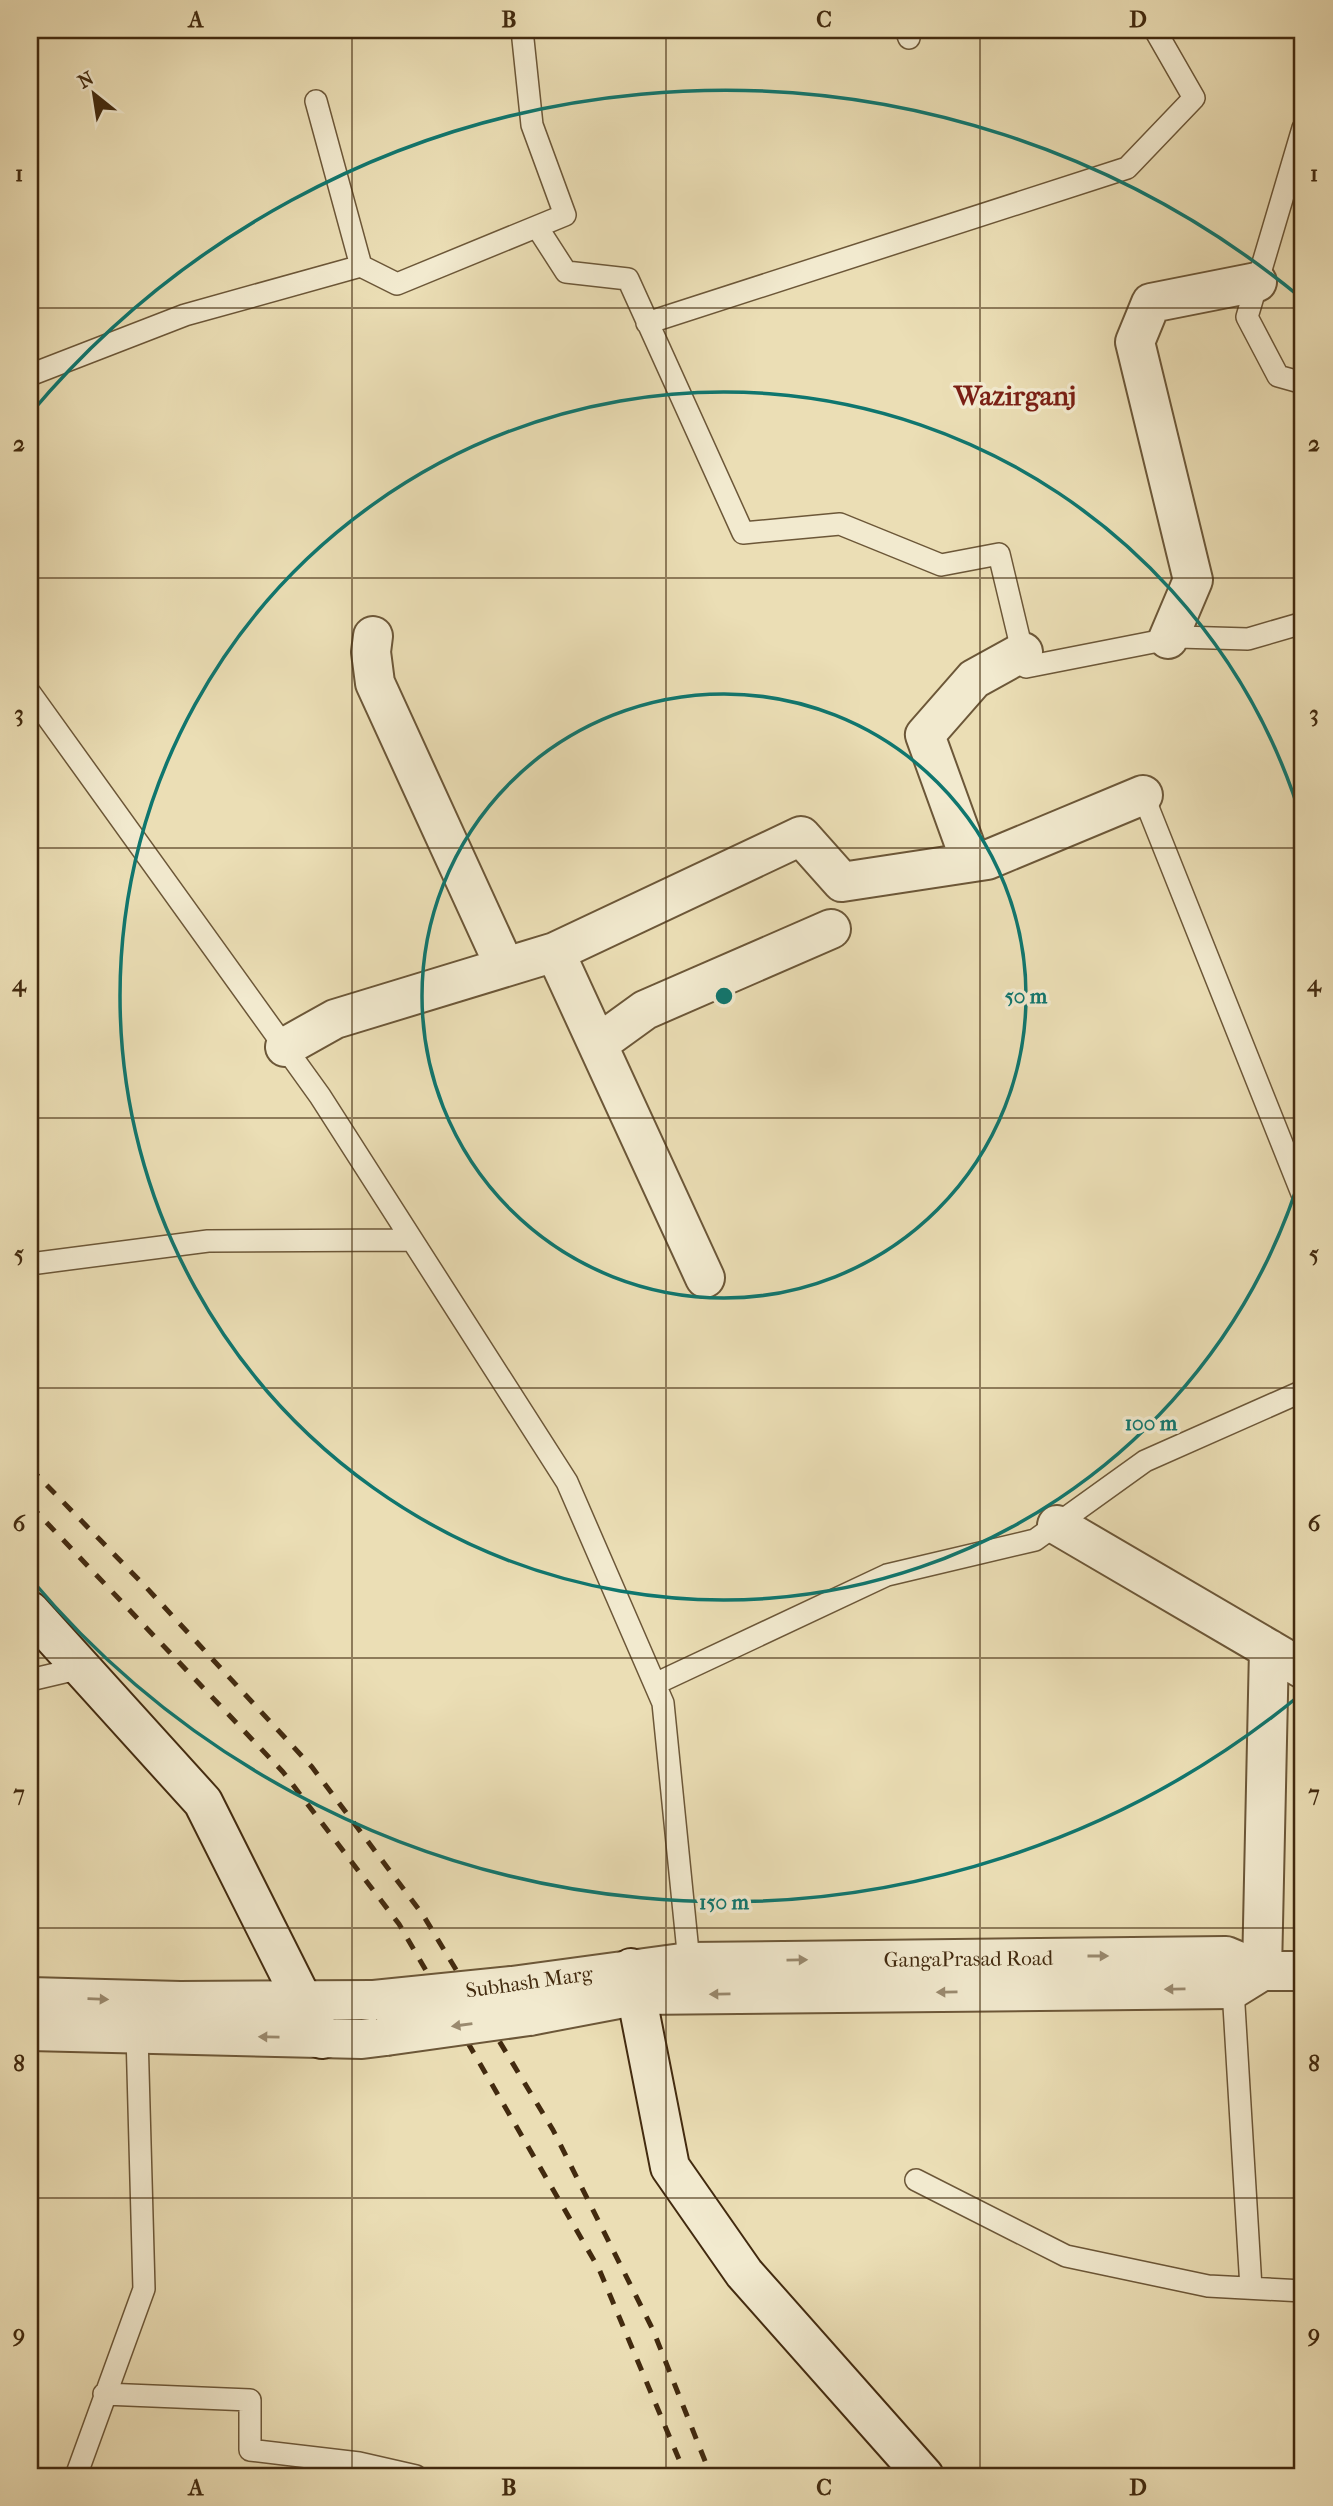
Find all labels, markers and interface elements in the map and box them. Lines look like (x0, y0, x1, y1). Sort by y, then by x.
text: A (187, 6, 205, 33)
text: B (502, 6, 517, 33)
text: C (816, 6, 832, 33)
text: D (1129, 6, 1147, 33)
north arrow (60, 60, 130, 130)
text: N (74, 67, 98, 93)
text: 1 (15, 160, 23, 187)
text: 1 (1310, 160, 1318, 187)
district label: Wazirganj (953, 379, 1076, 412)
text: 2 (13, 430, 25, 457)
text: 2 (1308, 430, 1320, 457)
text: 3 (14, 700, 24, 727)
text: 3 (1309, 700, 1319, 727)
text: 4 (11, 970, 27, 997)
text: 4 (1306, 970, 1322, 997)
centre of rings (712, 984, 736, 1008)
text: 50 m (1005, 984, 1048, 1008)
text: 5 (14, 1240, 24, 1267)
text: 5 (1309, 1240, 1319, 1267)
text: 100 m (1125, 1411, 1178, 1435)
text: 6 (13, 1510, 26, 1537)
text: 6 (1308, 1510, 1321, 1537)
text: 7 (12, 1780, 25, 1807)
text: 7 (1307, 1780, 1320, 1807)
text: 150 m (699, 1890, 750, 1914)
street label: GangaPrasad Road (884, 1946, 1054, 1972)
one-way arrow (1087, 1950, 1109, 1962)
one-way arrow (786, 1954, 808, 1966)
street label: Subhash Marg (464, 1961, 595, 2003)
one-way arrow (1163, 1983, 1185, 1995)
one-way arrow (936, 1986, 958, 1997)
one-way arrow (709, 1988, 731, 2000)
one-way arrow (87, 1993, 109, 2004)
one-way arrow (451, 2020, 473, 2031)
one-way arrow (257, 2032, 279, 2043)
text: 8 (13, 2050, 25, 2077)
text: 8 (1308, 2050, 1320, 2077)
text: 9 (12, 2320, 25, 2347)
text: 9 (1307, 2320, 1320, 2347)
text: A (187, 2474, 205, 2501)
text: B (502, 2474, 517, 2501)
text: C (816, 2474, 832, 2501)
text: D (1129, 2474, 1147, 2501)

